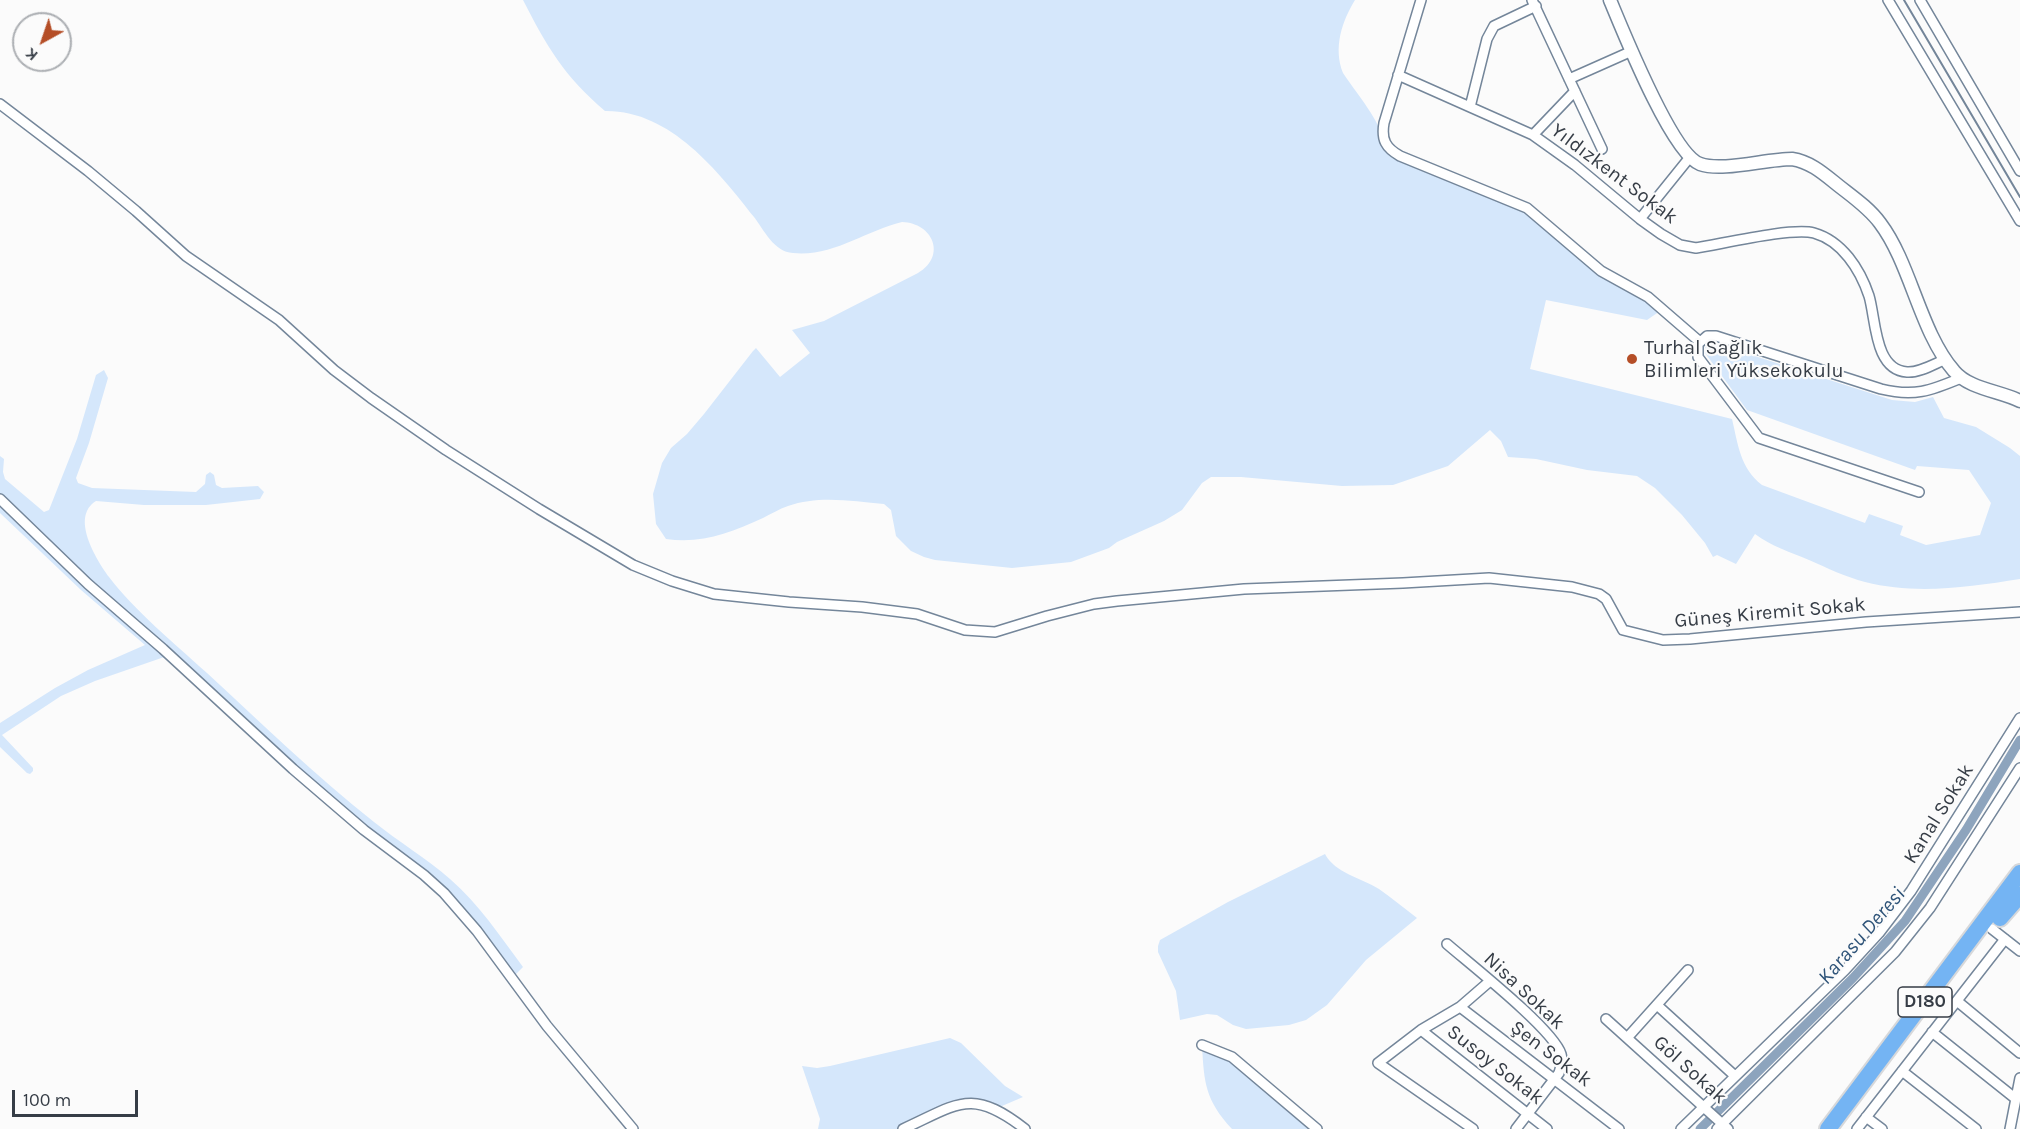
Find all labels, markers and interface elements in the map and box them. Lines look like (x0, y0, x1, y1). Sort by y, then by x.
north arrow (12, 12, 72, 72)
text: K (21, 44, 42, 65)
street label: Yıldızkent Sokak (1546, 119, 1682, 229)
place label: Turhal Sağlık Bilimleri Yüksekokulu (1644, 336, 1844, 383)
marker: Turhal Sağlık Bilimleri Yüksekokulu (1625, 352, 1639, 366)
street label: Güneş Kiremit Sokak (1673, 593, 1867, 633)
street label: Kanal Sokak (1899, 760, 1979, 868)
water label: Karasu Deresi (1813, 882, 1911, 990)
street label: Nisa Sokak (1478, 947, 1570, 1035)
road number: D180 (1898, 987, 1952, 1017)
street label: Şen Sokak (1506, 1016, 1596, 1092)
street label: Susoy Sokak (1442, 1020, 1548, 1110)
street label: Göl Sokak (1648, 1031, 1732, 1109)
scale bar (15, 1078, 141, 1116)
text: 100 m (23, 1089, 71, 1111)

